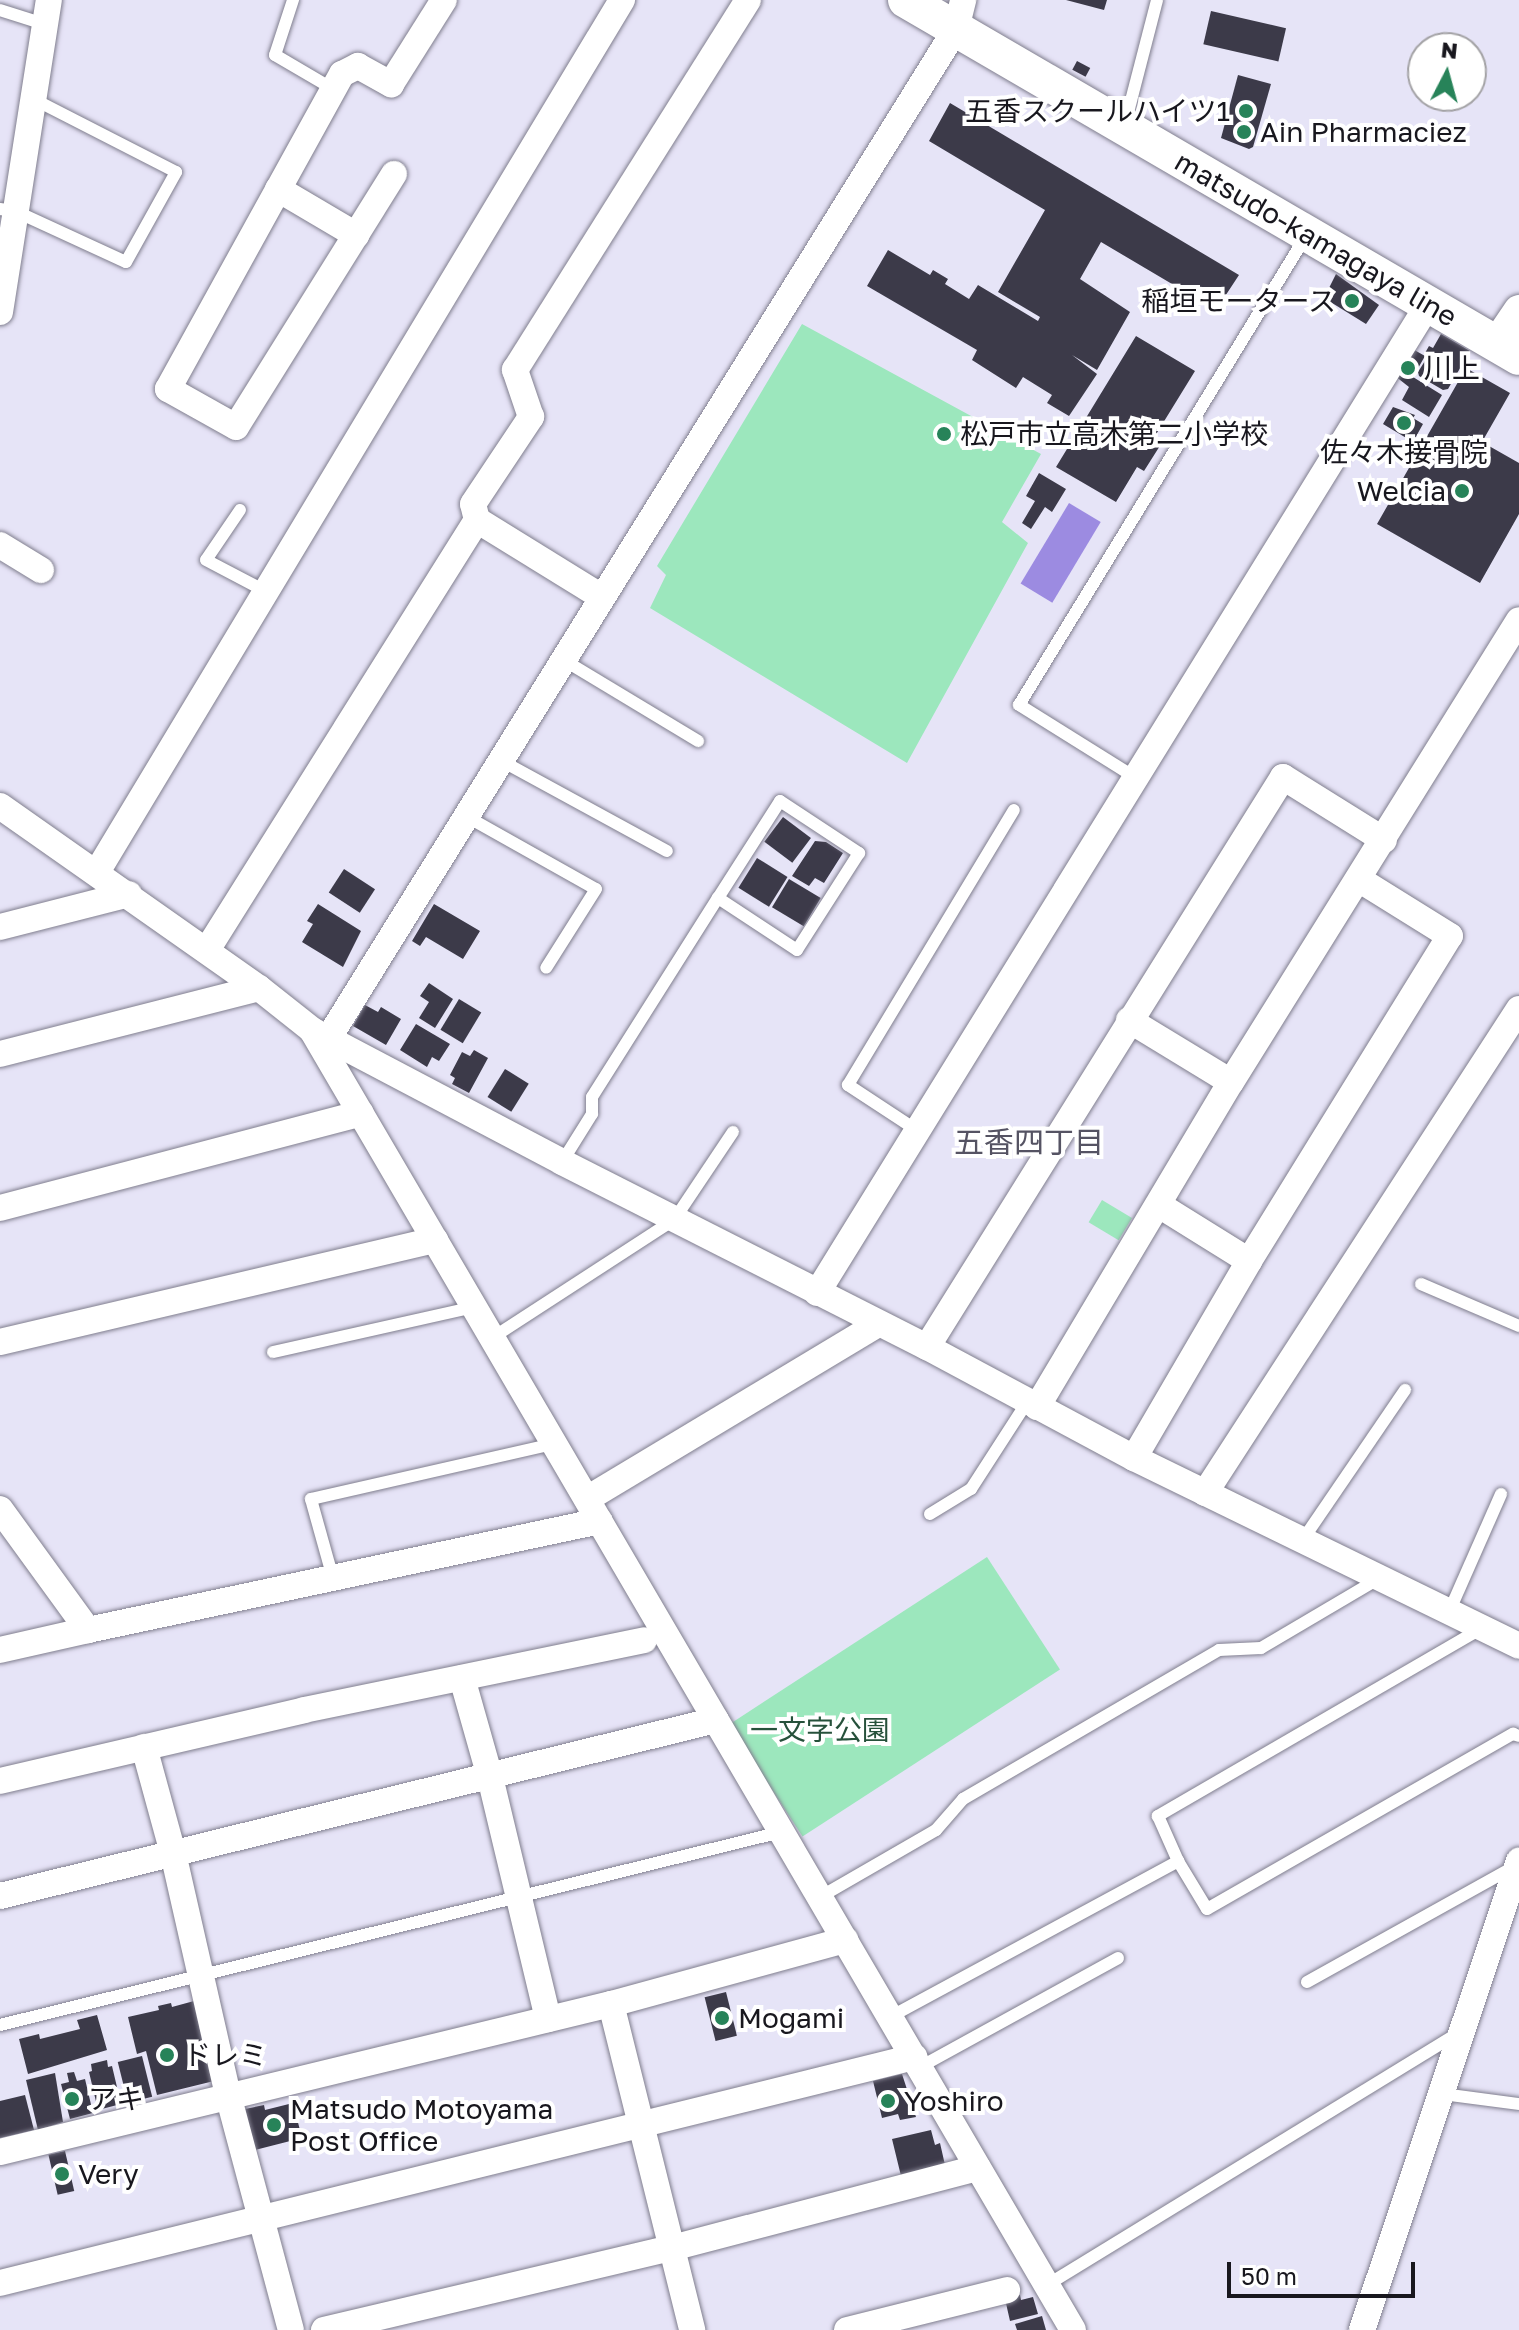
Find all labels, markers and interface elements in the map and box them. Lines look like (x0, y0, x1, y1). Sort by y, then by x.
north arrow (1407, 32, 1487, 112)
text: N (1440, 35, 1459, 64)
place label: 五香スクールハイツ1 (964, 94, 1230, 128)
marker: 五香スクールハイツ1 (1237, 102, 1255, 120)
place label: Ain Pharmaciez (1260, 115, 1467, 149)
marker: Ain Pharmaciez (1235, 123, 1253, 141)
street label: matsudo-kamagaya line (1169, 144, 1463, 334)
place label: 稲垣モータース (1140, 284, 1336, 318)
marker: 稲垣モータース (1343, 292, 1361, 310)
place label: 川上 (1424, 351, 1480, 385)
marker: 川上 (1399, 359, 1417, 377)
marker: 佐々木接骨院 (1395, 414, 1413, 432)
place label: 松戸市立高木第二小学校 (960, 417, 1268, 451)
marker: 松戸市立高木第二小学校 (935, 425, 953, 443)
place label: 佐々木接骨院 (1320, 435, 1488, 469)
place label: Welcia (1357, 474, 1446, 508)
marker: Welcia (1453, 482, 1471, 500)
district label: 五香四丁目 (954, 1124, 1104, 1160)
park label: 一文字公園 (750, 1713, 890, 1747)
place label: Mogami (738, 2001, 844, 2035)
marker: Mogami (713, 2009, 731, 2027)
place label: ドレミ (183, 2038, 267, 2072)
marker: ドレミ (158, 2046, 176, 2064)
place label: アキ (88, 2082, 144, 2116)
place label: Yoshiro (904, 2084, 1003, 2118)
marker: アキ (63, 2090, 81, 2108)
place label: Matsudo Motoyama Post Office (290, 2092, 553, 2158)
marker: Yoshiro (879, 2092, 897, 2110)
marker: Matsudo Motoyama Post Office (265, 2116, 283, 2134)
place label: Very (78, 2157, 139, 2191)
marker: Very (53, 2165, 71, 2183)
scale bar (1231, 2246, 1419, 2296)
text: 50 m (1241, 2261, 1297, 2290)

